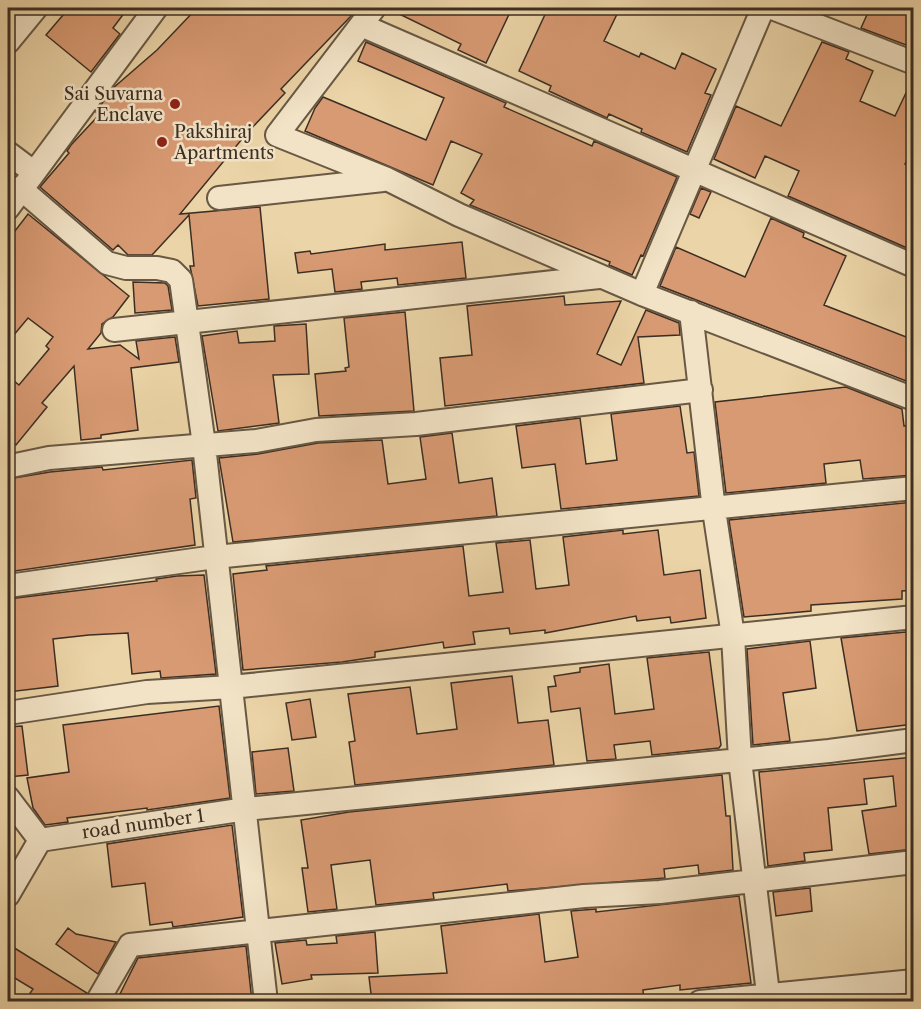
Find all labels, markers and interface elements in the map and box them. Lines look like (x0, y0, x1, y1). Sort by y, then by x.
place label: Sai Suvarna Enclave (64, 83, 163, 126)
marker: Sai Suvarna Enclave (168, 97, 182, 111)
place label: Pakshiraj Apartments (173, 121, 274, 164)
marker: Pakshiraj Apartments (155, 135, 169, 149)
street label: road number 1 (80, 804, 206, 843)

